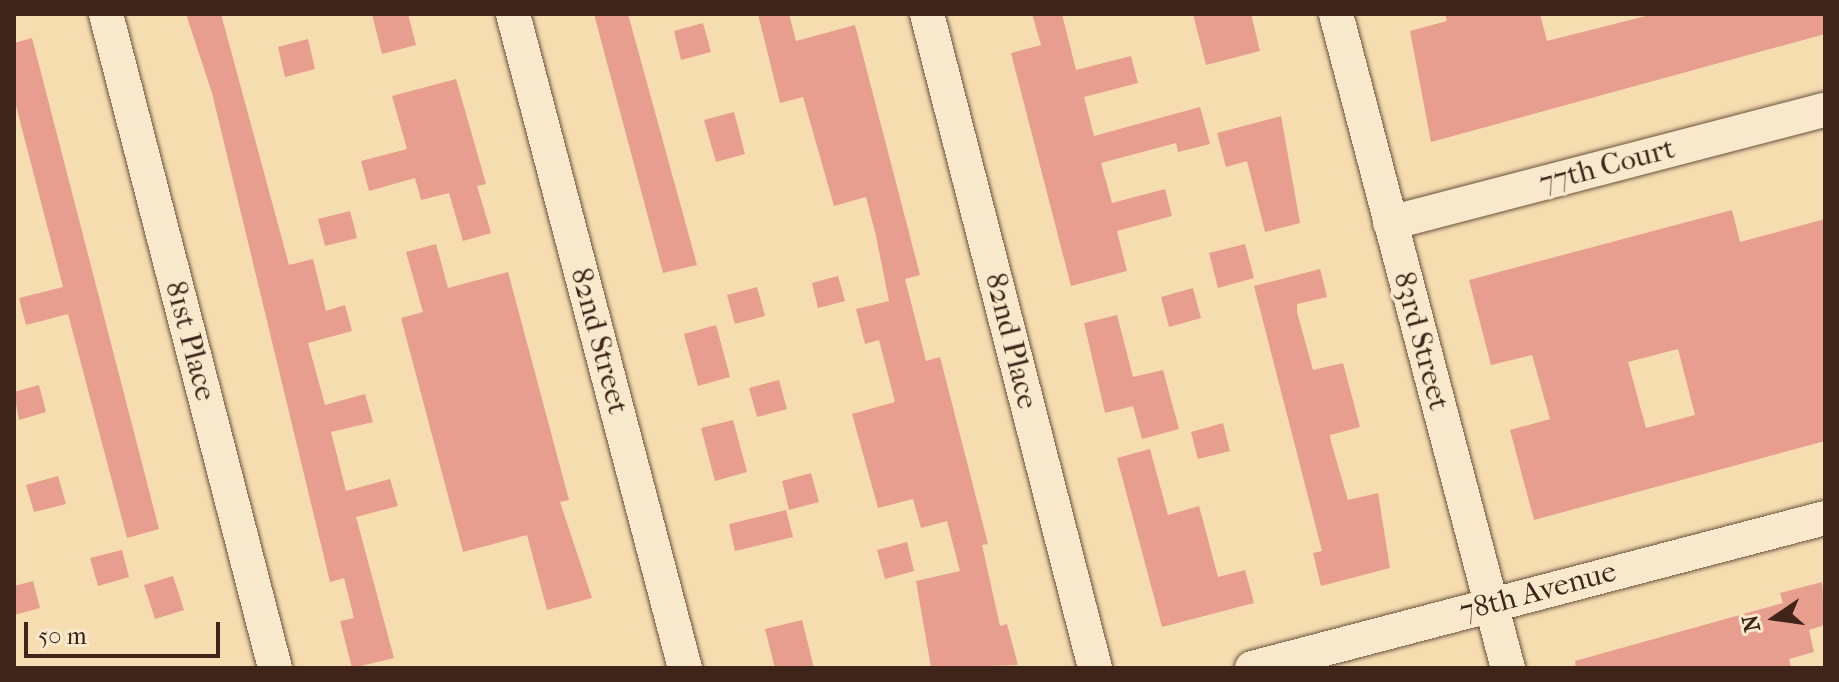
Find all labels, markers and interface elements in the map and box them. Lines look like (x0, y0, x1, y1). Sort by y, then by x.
street label: 77th Court (1535, 131, 1679, 201)
street label: 82nd Street (562, 264, 636, 418)
street label: 83rd Street (1385, 268, 1457, 414)
street label: 82nd Place (977, 269, 1045, 413)
street label: 81st Place (157, 277, 223, 405)
street label: 78th Avenue (1456, 554, 1620, 630)
north arrow (1735, 578, 1815, 658)
scale bar (28, 606, 224, 656)
text: N (1737, 612, 1766, 634)
text: 50 m (38, 622, 87, 650)

